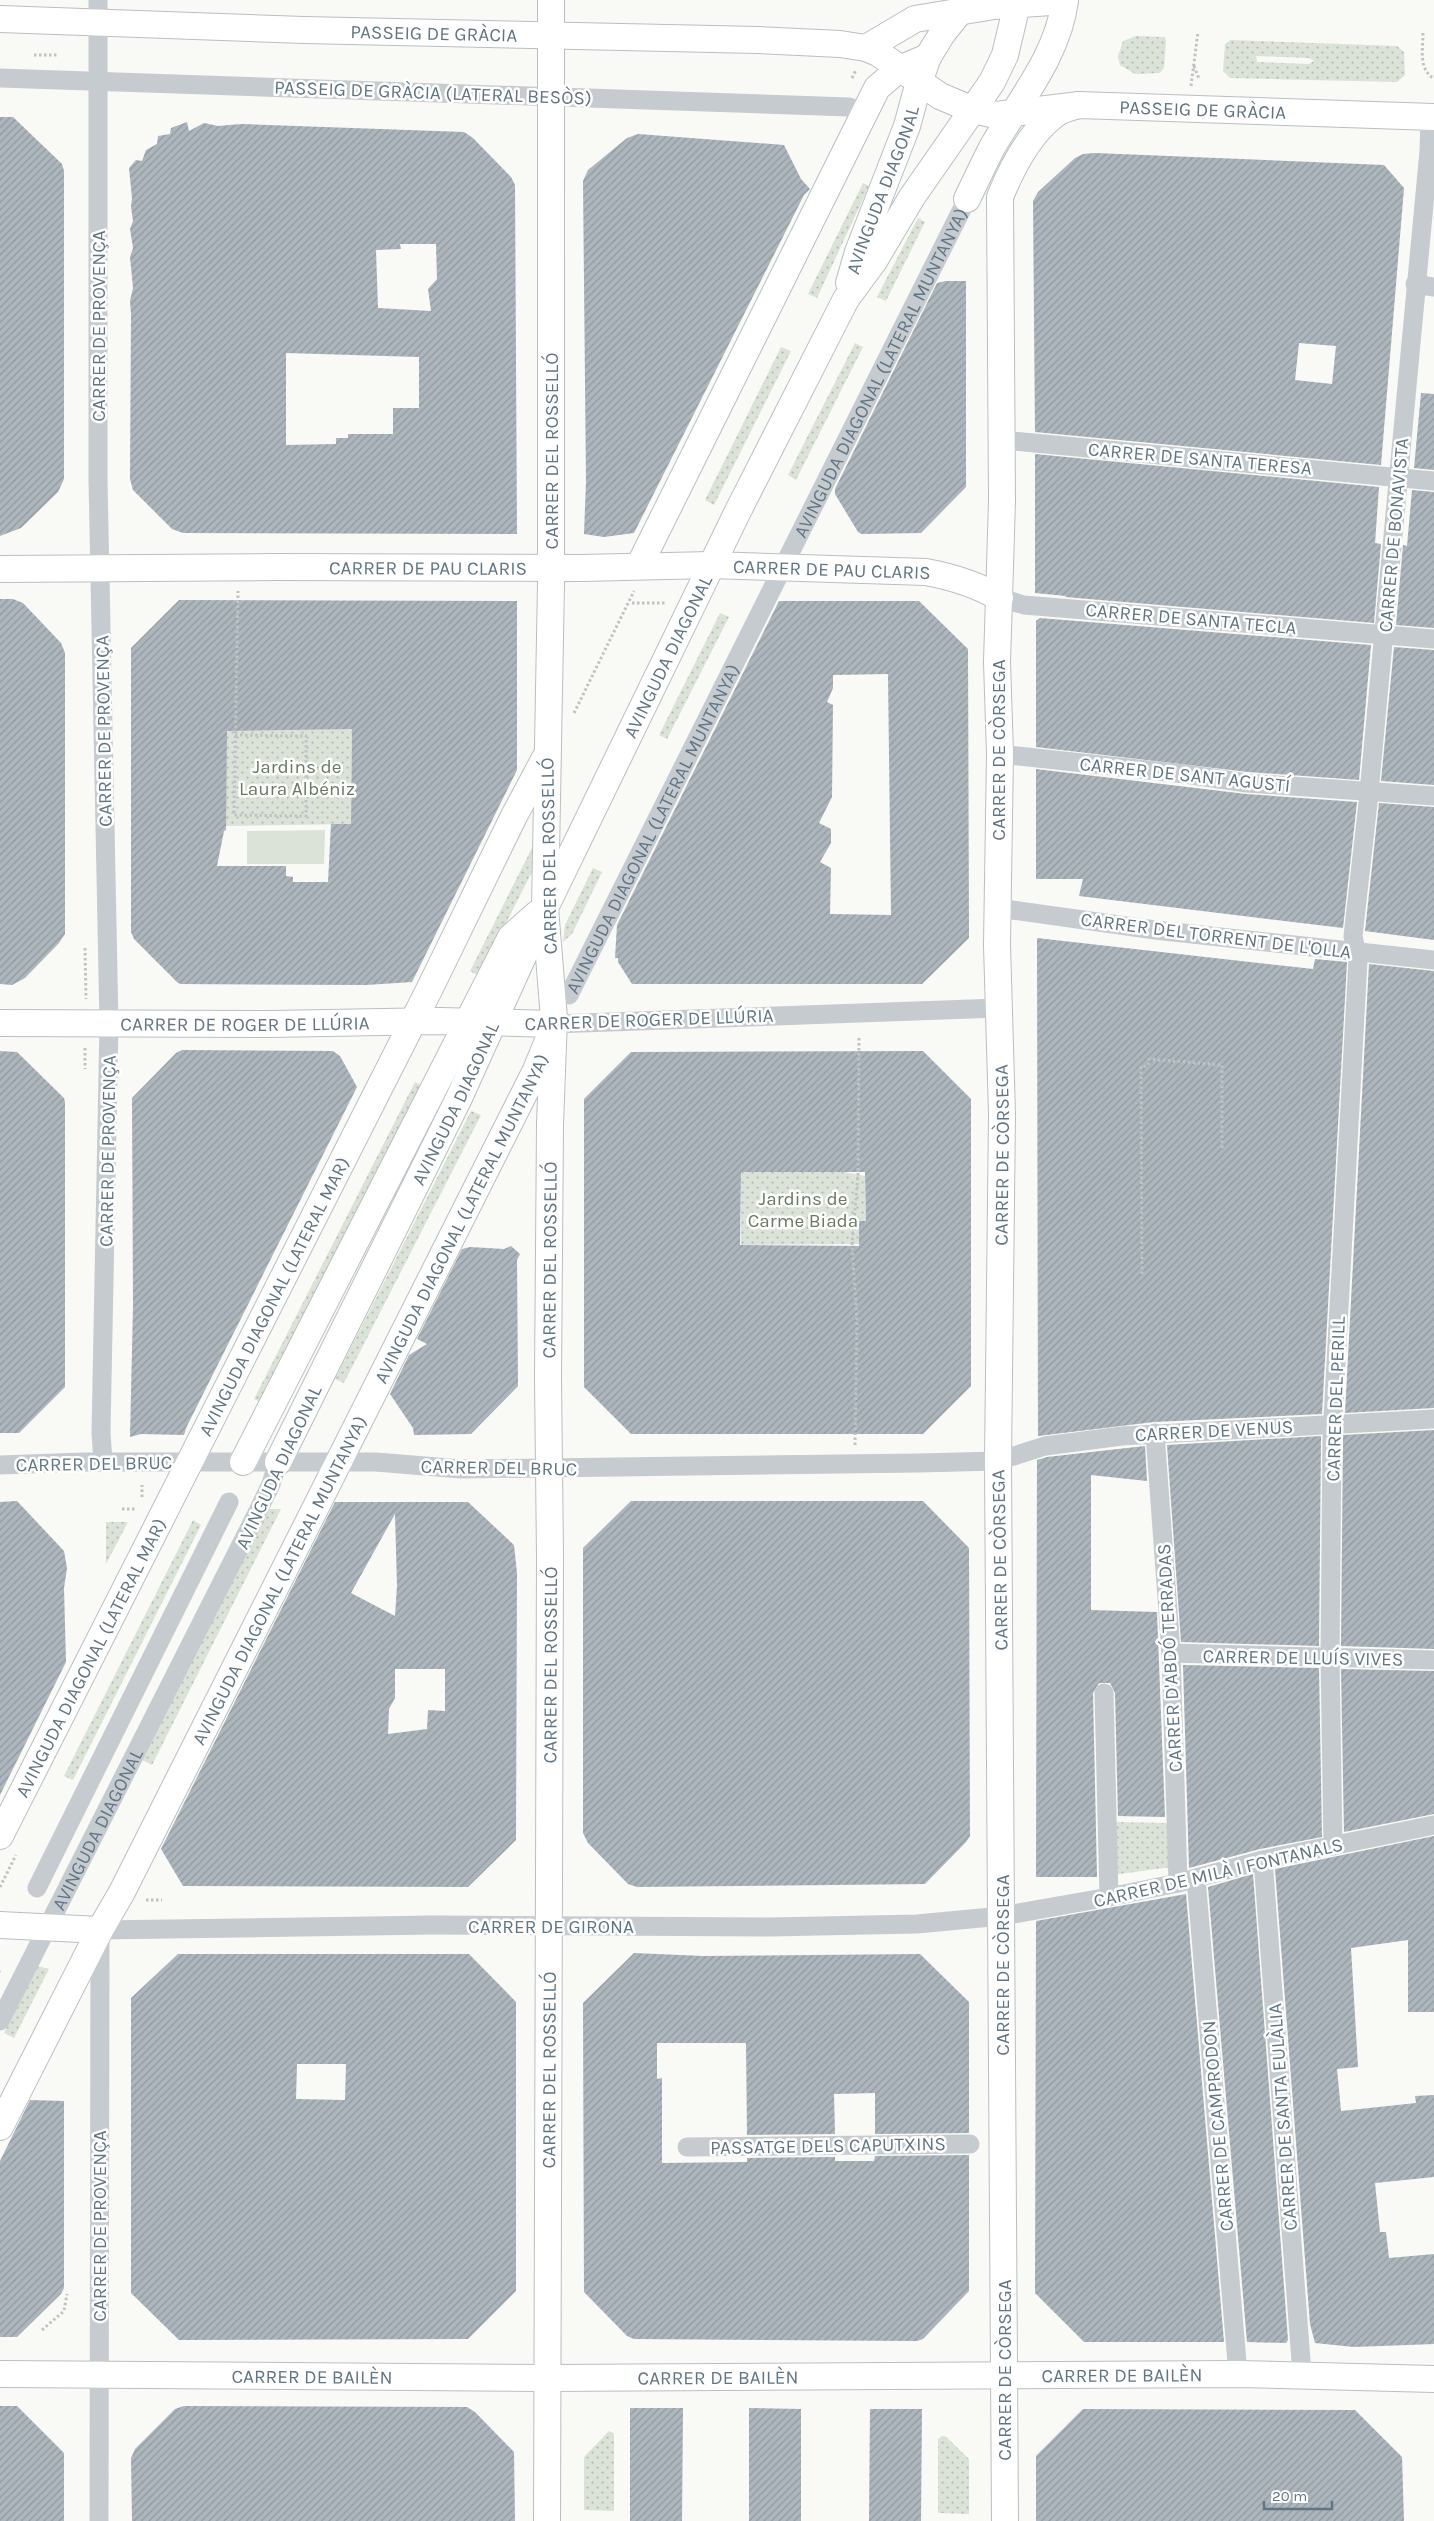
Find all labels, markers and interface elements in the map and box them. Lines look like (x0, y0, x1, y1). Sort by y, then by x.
street label: PASSEIG DE GRÀCIA (350, 21, 518, 47)
street label: PASSEIG DE GRÀCIA (LATERAL BESÒS) (274, 75, 592, 110)
street label: PASSEIG DE GRÀCIA (1119, 96, 1287, 124)
street label: AVINGUDA DIAGONAL (842, 103, 924, 277)
street label: AVINGUDA DIAGONAL (LATERAL MUNTANYA) (790, 204, 973, 541)
street label: CARRER DE PROVENÇA (88, 230, 110, 422)
street label: CARRER DEL ROSSELLÓ (540, 353, 563, 549)
street label: CARRER DE BONAVISTA (1375, 437, 1413, 633)
street label: CARRER DE SANTA TERESA (1087, 438, 1313, 480)
street label: CARRER DE PAU CLARIS (733, 556, 931, 584)
street label: CARRER DE PAU CLARIS (329, 557, 527, 580)
street label: AVINGUDA DIAGONAL (619, 572, 717, 742)
street label: CARRER DE SANTA TECLA (1085, 599, 1297, 639)
street label: CARRER DE PROVENÇA (91, 635, 117, 827)
street label: CARRER DE CÒRSEGA (987, 659, 1010, 841)
street label: AVINGUDA DIAGONAL (LATERAL MUNTANYA) (561, 661, 745, 998)
street label: CARRER DE SANT AGUSTÍ (1078, 752, 1292, 797)
park label: Jardins de Laura Albéniz (239, 756, 355, 800)
street label: CARRER DEL ROSSELLÓ (535, 757, 562, 955)
street label: CARRER DEL TORRENT DE L'OLLA (1079, 908, 1352, 964)
street label: CARRER DE ROGER DE LLÚRIA (524, 1004, 774, 1035)
street label: CARRER DE ROGER DE LLÚRIA (120, 1012, 370, 1036)
street label: AVINGUDA DIAGONAL (407, 1019, 504, 1189)
street label: AVINGUDA DIAGONAL (LATERAL MUNTANYA) (370, 1051, 553, 1387)
street label: CARRER DE PROVENÇA (95, 1055, 121, 1247)
street label: CARRER DE CÒRSEGA (990, 1064, 1014, 1246)
street label: AVINGUDA DIAGONAL (LATERAL MAR) (195, 1154, 354, 1440)
street label: CARRER DEL ROSSELLÓ (538, 1161, 562, 1359)
park label: Jardins de Carme Biada (748, 1188, 858, 1232)
street label: CARRER DEL PERILL (1322, 1316, 1350, 1482)
street label: AVINGUDA DIAGONAL (231, 1382, 327, 1553)
street label: AVINGUDA DIAGONAL (LATERAL MUNTANYA) (188, 1412, 372, 1749)
street label: CARRER DE VENUS (1134, 1416, 1294, 1446)
street label: CARRER DEL BRUC (15, 1452, 173, 1476)
street label: CARRER DEL BRUC (420, 1456, 578, 1480)
street label: CARRER DE CÒRSEGA (986, 1469, 1013, 1651)
street label: AVINGUDA DIAGONAL (LATERAL MAR) (11, 1515, 171, 1801)
street label: CARRER D'ABDÓ TERRADAS (1152, 1543, 1187, 1773)
street label: CARRER DEL ROSSELLÓ (539, 1566, 562, 1764)
street label: CARRER DE LLUÍS VIVES (1202, 1644, 1404, 1671)
street label: AVINGUDA DIAGONAL (48, 1745, 148, 1914)
street label: CARRER DE MILÀ I FONTANALS (1091, 1833, 1345, 1912)
street label: CARRER DE CÒRSEGA (991, 1874, 1014, 2056)
street label: CARRER DE GIRONA (468, 1916, 634, 1938)
street label: CARRER DEL ROSSELLÓ (538, 1971, 561, 2169)
street label: CARRER DE SANTA EULÀLIA (1263, 2002, 1302, 2231)
street label: CARRER DE CAMPRODON (1198, 2020, 1238, 2232)
street label: CARRER DE PROVENÇA (89, 2130, 111, 2322)
street label: PASSATGE DELS CAPUTXINS (710, 2133, 946, 2159)
street label: CARRER DE CÒRSEGA (993, 2279, 1016, 2461)
street label: CARRER DE BAILÈN (1041, 2363, 1203, 2387)
street label: CARRER DE BAILÈN (231, 2366, 393, 2389)
street label: CARRER DE BAILÈN (637, 2366, 799, 2389)
scale bar (1264, 2478, 1332, 2510)
text: 20 m (1272, 2487, 1307, 2505)

